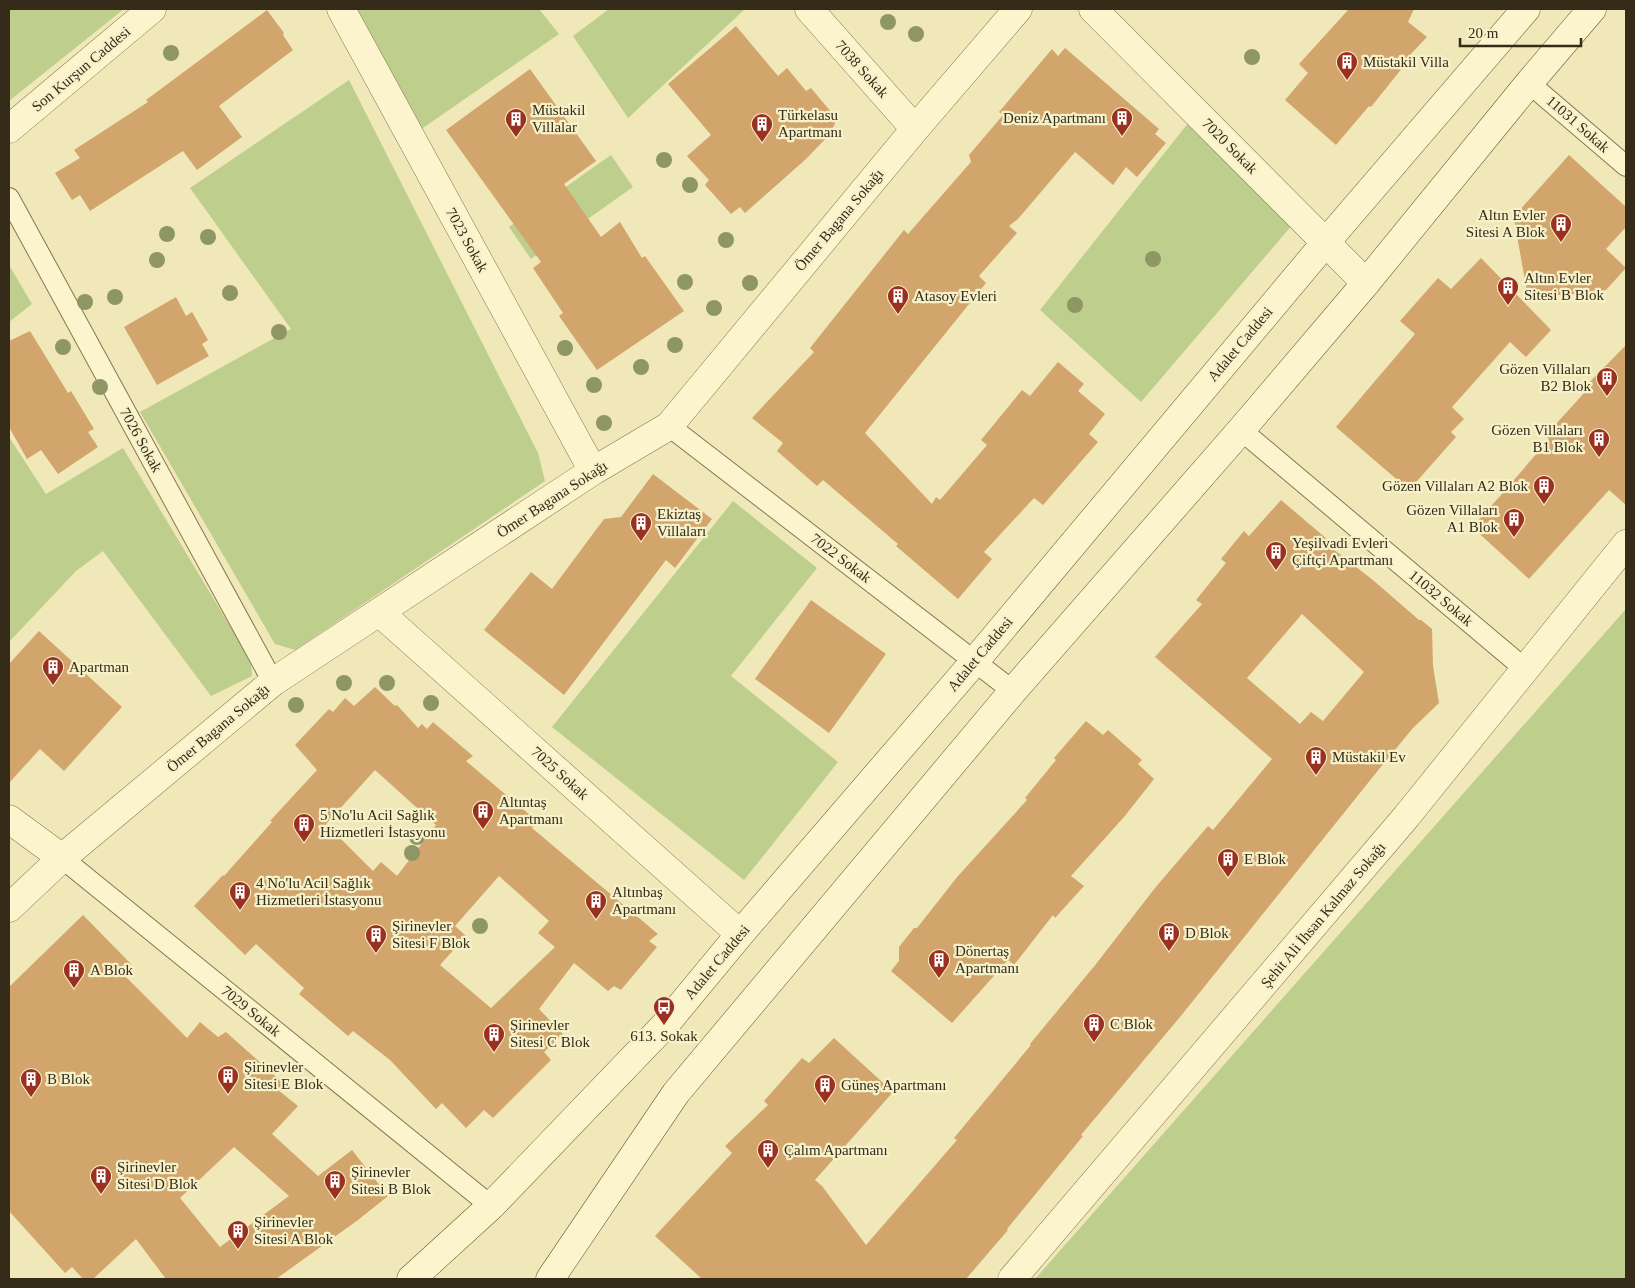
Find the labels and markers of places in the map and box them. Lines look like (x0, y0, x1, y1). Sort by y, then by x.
building icon: Müstakil Villa (1335, 50, 1359, 81)
place label: Müstakil Villa (1363, 54, 1449, 70)
place label: Müstakil Villalar (532, 102, 585, 135)
building icon: Deniz Apartmanı (1110, 106, 1134, 137)
building icon: Müstakil Villalar (504, 107, 528, 138)
place label: Türkelasu Apartmanı (778, 107, 842, 140)
place label: Deniz Apartmanı (1003, 110, 1106, 126)
building icon: Türkelasu Apartmanı (750, 112, 774, 143)
place label: Altın Evler Sitesi A Blok (1466, 207, 1545, 240)
building icon: Altın Evler Sitesi A Blok (1549, 212, 1573, 243)
place label: Altın Evler Sitesi B Blok (1524, 270, 1605, 303)
building icon: Altın Evler Sitesi B Blok (1496, 275, 1520, 306)
building icon: Atasoy Evleri (886, 284, 910, 315)
place label: Atasoy Evleri (914, 288, 997, 304)
place label: Gözen Villaları B2 Blok (1499, 361, 1591, 394)
building icon: Gözen Villaları B2 Blok (1595, 366, 1619, 397)
place label: Gözen Villaları B1 Blok (1491, 422, 1583, 455)
building icon: Gözen Villaları B1 Blok (1587, 427, 1611, 458)
building icon: Gözen Villaları A2 Blok (1532, 474, 1556, 505)
place label: Gözen Villaları A2 Blok (1382, 478, 1528, 494)
place label: Gözen Villaları A1 Blok (1406, 502, 1498, 535)
place label: Ekiztaş Villaları (657, 506, 706, 539)
building icon: Gözen Villaları A1 Blok (1502, 507, 1526, 538)
building icon: Ekiztaş Villaları (629, 511, 653, 542)
place label: Yeşilvadi Evleri Çiftçi Apartmanı (1292, 535, 1393, 568)
building icon: Yeşilvadi Evleri Çiftçi Apartmanı (1264, 540, 1288, 571)
building icon: Apartman (41, 655, 65, 686)
place label: Apartman (69, 659, 129, 675)
building icon: Müstakil Ev (1304, 745, 1328, 776)
place label: Müstakil Ev (1332, 749, 1406, 765)
place label: Altıntaş Apartmanı (499, 794, 563, 827)
building icon: Altıntaş Apartmanı (471, 799, 495, 830)
place label: 5 No'lu Acil Sağlık Hizmetleri İstasyonu (320, 807, 446, 840)
building icon: 5 No'lu Acil Sağlık Hizmetleri İstasyonu (292, 812, 316, 843)
building icon: E Blok (1216, 847, 1240, 878)
place label: E Blok (1244, 851, 1287, 867)
place label: 4 No'lu Acil Sağlık Hizmetleri İstasyonu (256, 875, 382, 908)
building icon: 4 No'lu Acil Sağlık Hizmetleri İstasyonu (228, 880, 252, 911)
place label: Altınbaş Apartmanı (612, 884, 676, 917)
building icon: Altınbaş Apartmanı (584, 889, 608, 920)
place label: Şirinevler Sitesi F Blok (392, 918, 471, 951)
building icon: D Blok (1157, 921, 1181, 952)
building icon: Şirinevler Sitesi F Blok (364, 923, 388, 954)
place label: D Blok (1185, 925, 1229, 941)
place label: Dönertaş Apartmanı (955, 943, 1019, 976)
building icon: Dönertaş Apartmanı (927, 948, 951, 979)
building icon: A Blok (62, 958, 86, 989)
place label: A Blok (90, 962, 133, 978)
bus stop icon: 613. Sokak (652, 995, 676, 1026)
building icon: C Blok (1082, 1012, 1106, 1043)
place label: C Blok (1110, 1016, 1153, 1032)
place label: Şirinevler Sitesi C Blok (510, 1017, 591, 1050)
building icon: Şirinevler Sitesi C Blok (482, 1022, 506, 1053)
place label: 613. Sokak (630, 1028, 698, 1044)
place label: Şirinevler Sitesi E Blok (244, 1059, 324, 1092)
building icon: Şirinevler Sitesi E Blok (216, 1064, 240, 1095)
building icon: B Blok (19, 1067, 43, 1098)
place label: B Blok (47, 1071, 90, 1087)
building icon: Güneş Apartmanı (813, 1073, 837, 1104)
place label: Güneş Apartmanı (841, 1077, 946, 1093)
building icon: Çalım Apartmanı (756, 1138, 780, 1169)
place label: Çalım Apartmanı (784, 1142, 888, 1158)
place label: Şirinevler Sitesi D Blok (117, 1159, 198, 1192)
building icon: Şirinevler Sitesi D Blok (89, 1164, 113, 1195)
place label: Şirinevler Sitesi B Blok (351, 1164, 432, 1197)
building icon: Şirinevler Sitesi B Blok (323, 1169, 347, 1200)
place label: Şirinevler Sitesi A Blok (254, 1214, 334, 1247)
building icon: Şirinevler Sitesi A Blok (226, 1219, 250, 1250)

